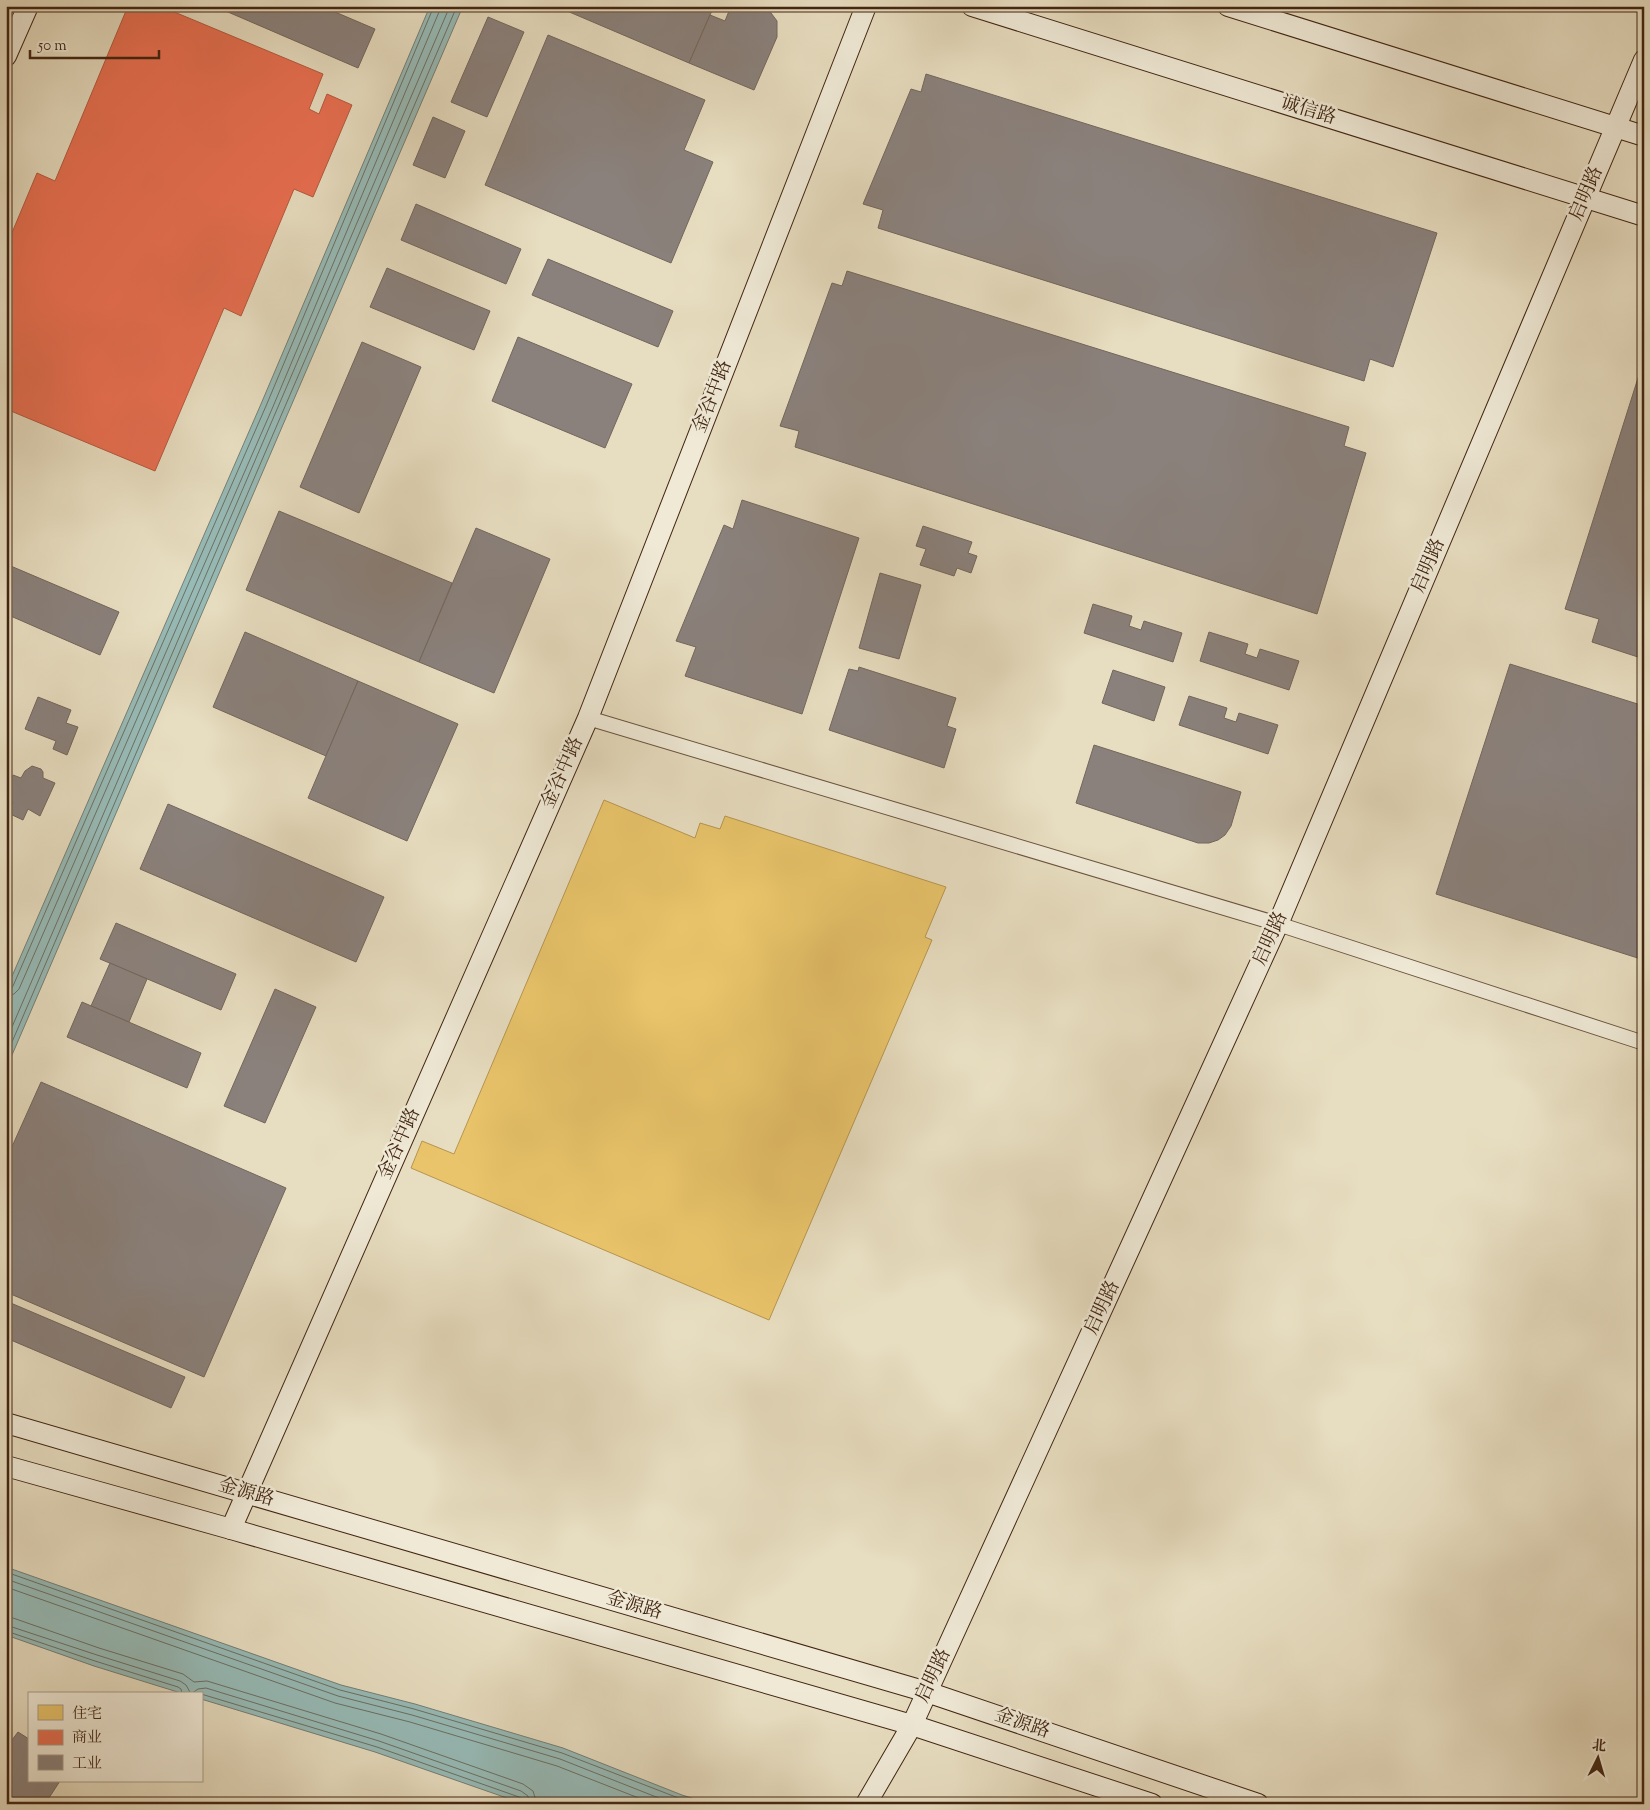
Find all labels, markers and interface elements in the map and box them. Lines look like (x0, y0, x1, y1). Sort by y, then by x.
scale bar (30, 28, 159, 60)
text: 50 m (37, 36, 67, 57)
street label: 诚信路 (1277, 90, 1339, 132)
street label: 启明路 (1563, 162, 1611, 226)
street label: 金谷中路 (687, 357, 739, 437)
street label: 启明路 (1405, 534, 1453, 598)
street label: 金谷中路 (535, 733, 591, 813)
street label: 启明路 (1247, 907, 1295, 971)
street label: 金谷中路 (372, 1104, 428, 1184)
street label: 启明路 (1079, 1276, 1127, 1340)
street label: 金源路 (215, 1472, 277, 1514)
street label: 金源路 (603, 1585, 665, 1627)
street label: 启明路 (910, 1644, 958, 1708)
legend (28, 1692, 202, 1782)
street label: 金源路 (991, 1702, 1053, 1746)
text: 住宅 (72, 1704, 102, 1725)
text: 商业 (72, 1728, 102, 1749)
north arrow (1572, 1732, 1622, 1782)
text: 北 (1591, 1736, 1607, 1758)
text: 工业 (72, 1754, 102, 1775)

